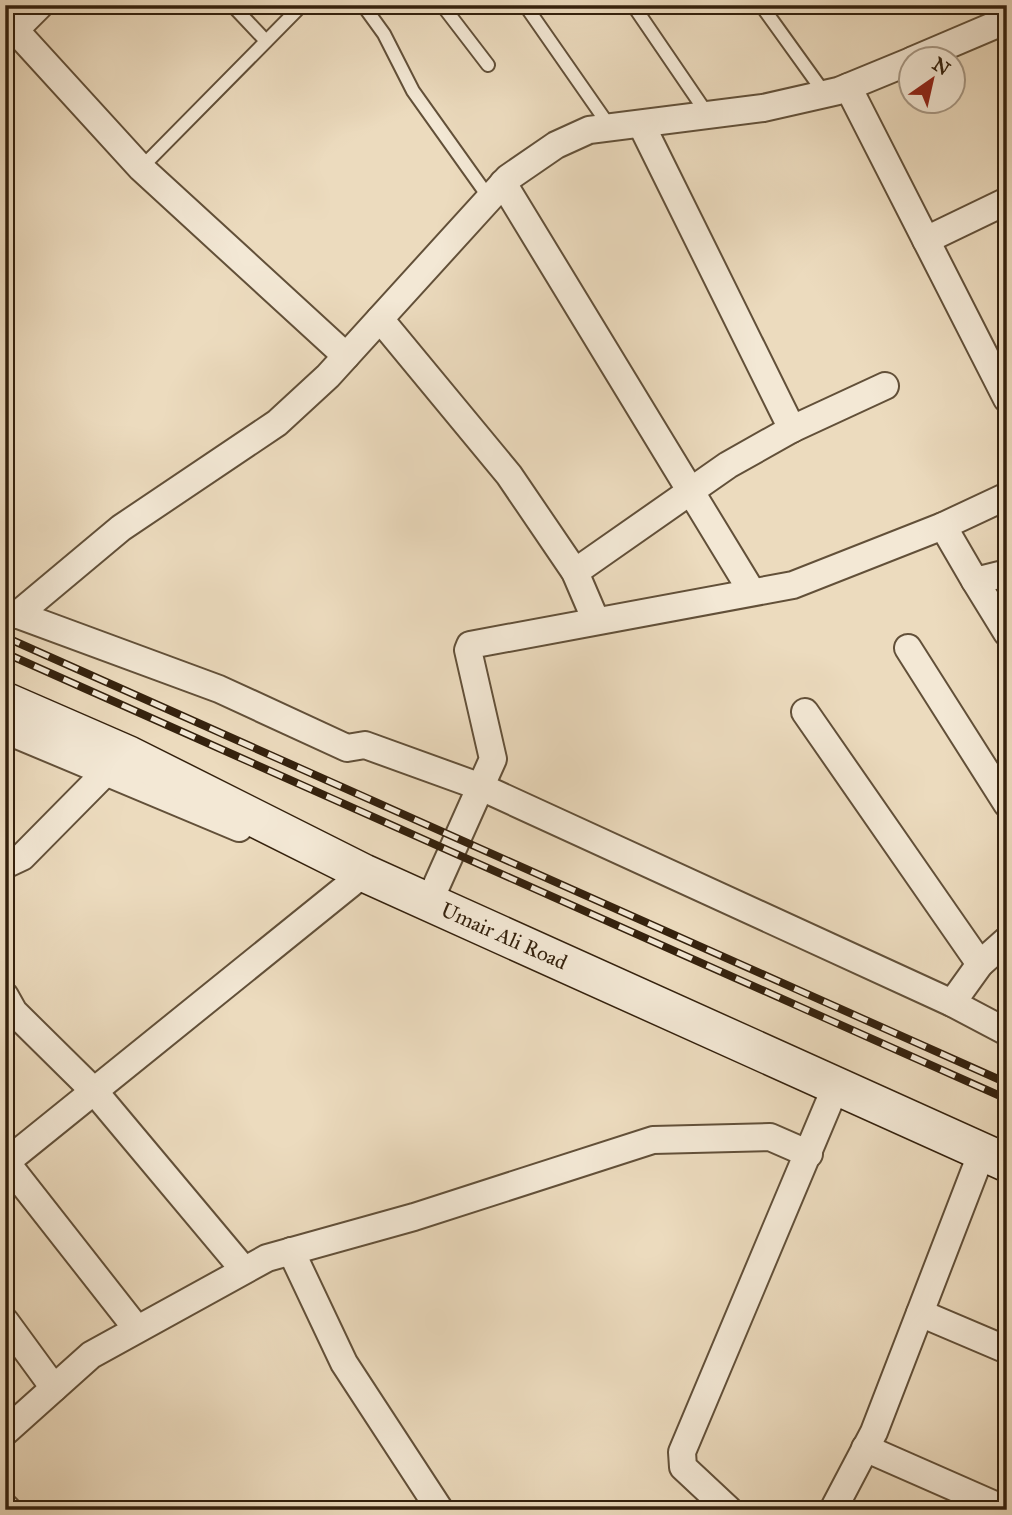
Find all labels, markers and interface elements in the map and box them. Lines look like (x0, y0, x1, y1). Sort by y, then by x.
north arrow (897, 46, 967, 116)
text: N (928, 52, 954, 80)
street label: Umair Ali Road (437, 897, 572, 976)

